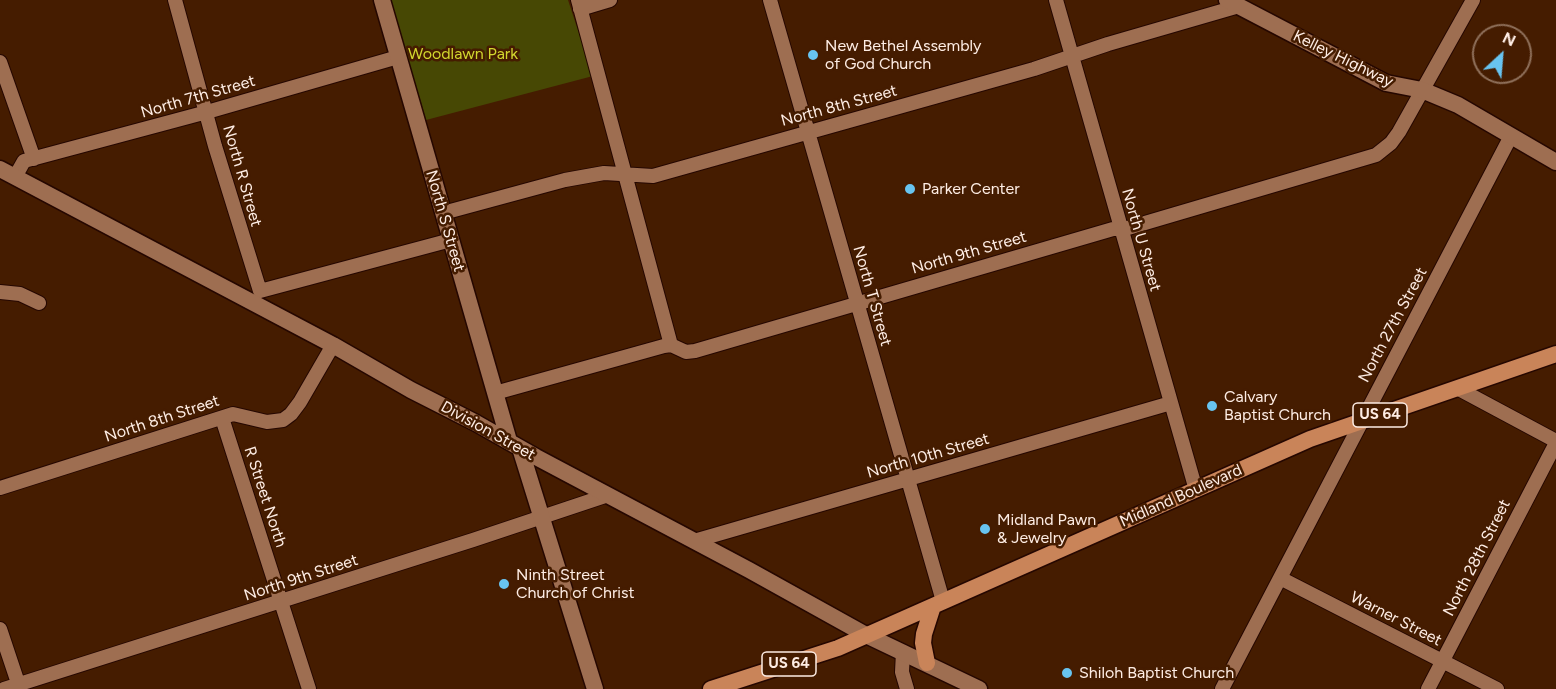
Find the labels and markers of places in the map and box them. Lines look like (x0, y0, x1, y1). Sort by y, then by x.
place label: New Bethel Assembly of God Church (825, 36, 982, 74)
marker: New Bethel Assembly of God Church (806, 48, 820, 62)
place label: Parker Center (922, 179, 1020, 199)
marker: Parker Center (903, 182, 917, 196)
place label: Calvary Baptist Church (1224, 387, 1331, 425)
marker: Calvary Baptist Church (1205, 399, 1219, 413)
place label: Midland Pawn & Jewelry (997, 510, 1096, 548)
marker: Midland Pawn & Jewelry (978, 522, 992, 536)
place label: Ninth Street Church of Christ (516, 565, 635, 603)
marker: Ninth Street Church of Christ (497, 577, 511, 591)
place label: Shiloh Baptist Church (1079, 663, 1234, 683)
marker: Shiloh Baptist Church (1060, 666, 1074, 680)

